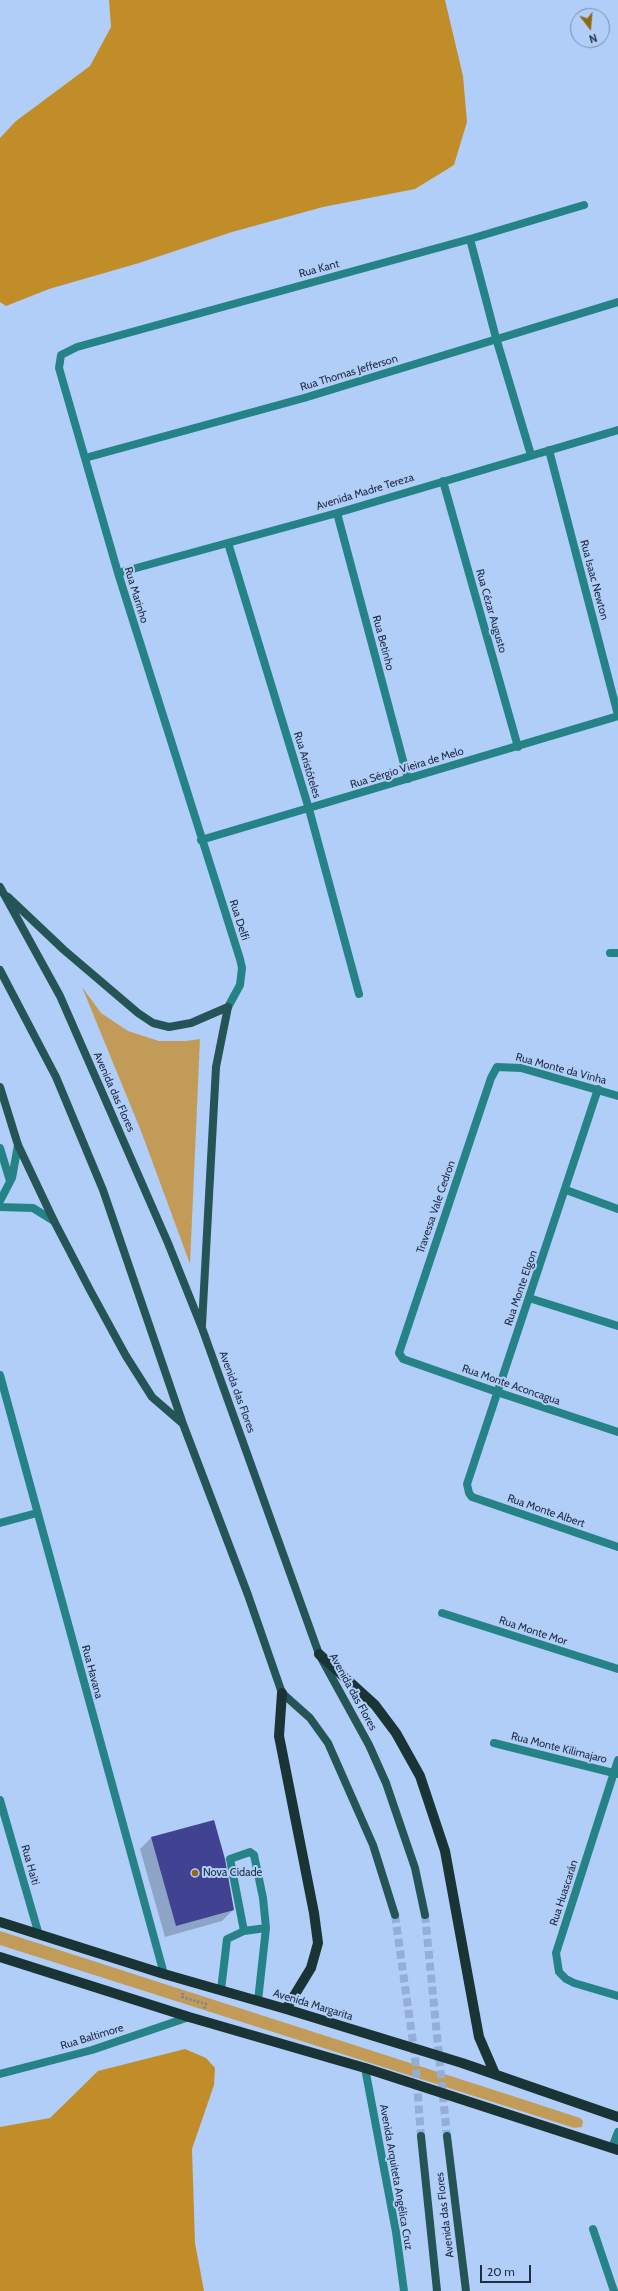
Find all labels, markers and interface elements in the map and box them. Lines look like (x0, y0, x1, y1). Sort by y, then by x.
north arrow (570, 8, 610, 48)
text: N (587, 31, 599, 46)
street label: Rua Kant (297, 257, 341, 281)
street label: Rua Thomas Jefferson (299, 352, 399, 394)
street label: Avenida Madre Tereza (315, 471, 415, 513)
street label: Rua Isaac Newton (577, 539, 611, 621)
street label: Rua Marinho (121, 565, 151, 625)
street label: Rua Cézar Augusto (473, 568, 509, 654)
street label: Rua Betinho (369, 614, 397, 672)
street label: Rua Aristóteles (291, 730, 323, 800)
street label: Rua Sérgio Vieira de Melo (349, 744, 465, 792)
street label: Rua Delfi (226, 898, 252, 942)
street label: Avenida das Flores (90, 1050, 138, 1134)
street label: Rua Monte da Vinha (514, 1051, 608, 1087)
street label: Travessa Vale Cedron (414, 1159, 458, 1255)
street label: Rua Monte Elgon (502, 1248, 540, 1328)
street label: Avenida das Flores (216, 1349, 258, 1435)
street label: Rua Monte Aconcagua (460, 1362, 562, 1408)
street label: Rua Monte Albert (506, 1492, 586, 1530)
street label: Rua Monte Mor (497, 1614, 569, 1648)
street label: Rua Havana (79, 1644, 105, 1700)
street label: Avenida das Flores (326, 1651, 380, 1733)
street label: Rua Monte Kilimajaro (510, 1730, 608, 1766)
street label: Rua Haiti (18, 1843, 42, 1887)
street label: Rua Huascarán (547, 1858, 581, 1928)
place label: Nova Cidade (203, 1866, 262, 1880)
marker: Nova Cidade (190, 1868, 200, 1878)
street label: Avenida Margarita (271, 1987, 355, 2023)
street label: Rua Baltimore (59, 2021, 125, 2053)
street label: Avenida Arquiteta Angélica Cruz (377, 2103, 415, 2251)
street label: Avenida das Flores (433, 2172, 457, 2258)
scale bar (482, 2257, 533, 2283)
text: 20 m (487, 2264, 515, 2279)

